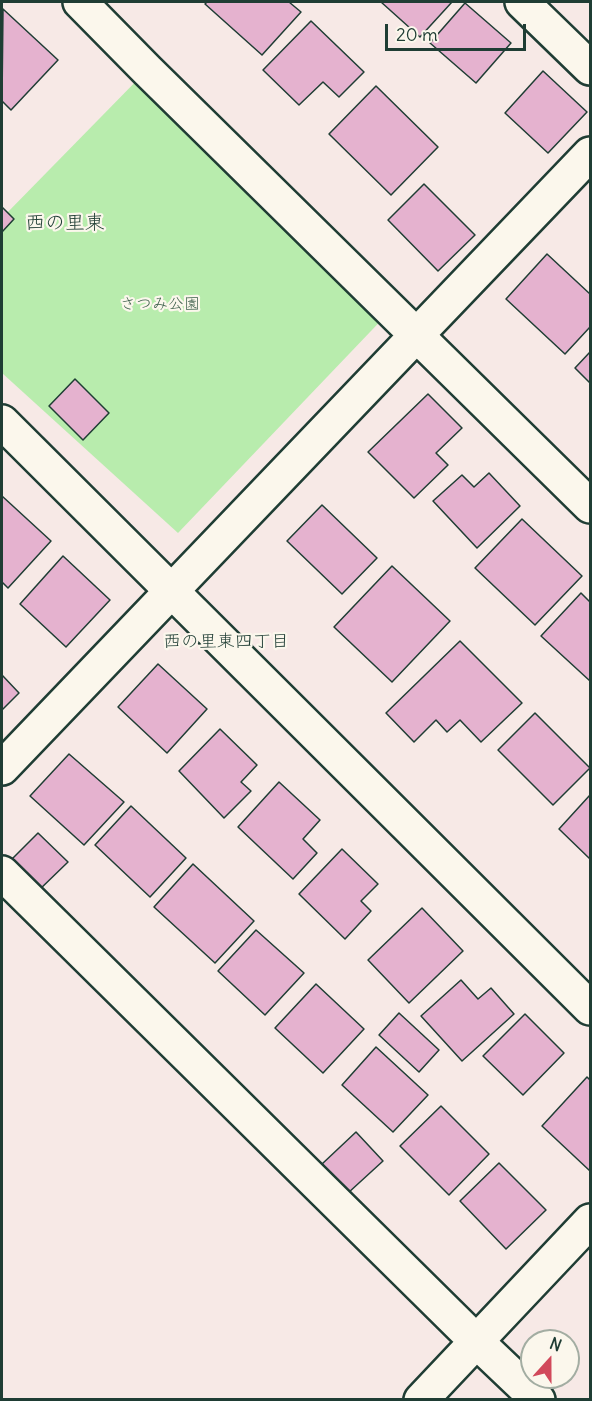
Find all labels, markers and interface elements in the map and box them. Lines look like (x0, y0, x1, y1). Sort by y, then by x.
scale bar (388, 12, 529, 50)
text: 20 m (396, 23, 438, 46)
district label: 西の里東 (25, 211, 105, 235)
park label: さつみ公園 (120, 294, 200, 314)
district label: 西の里東四丁目 (163, 631, 289, 653)
north arrow (520, 1329, 580, 1389)
text: N (547, 1333, 564, 1355)

